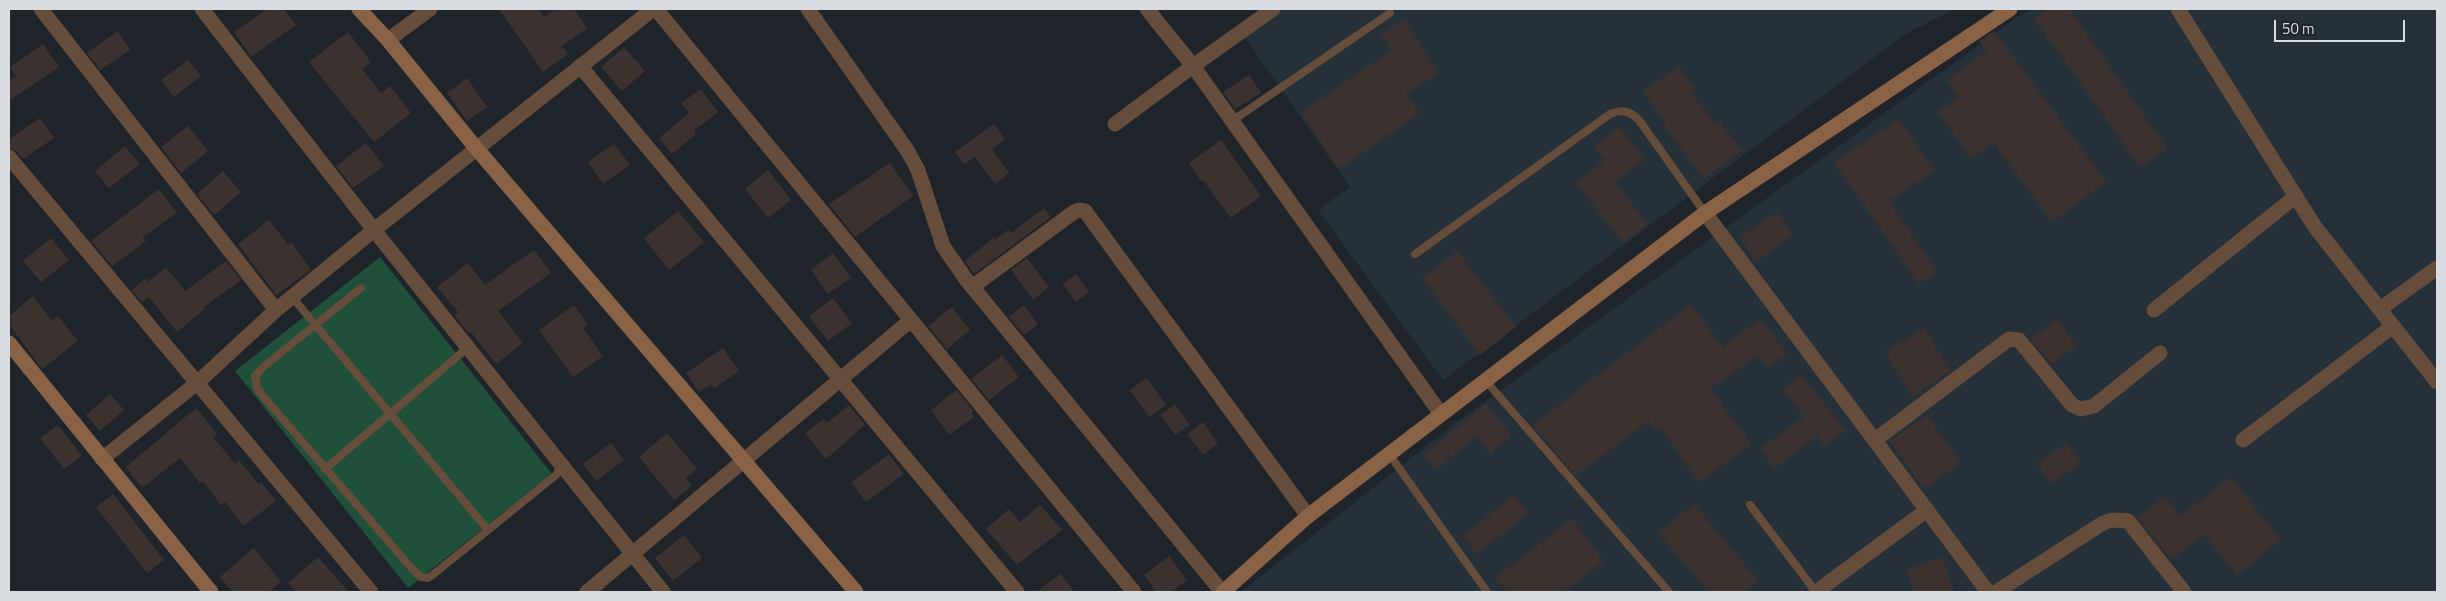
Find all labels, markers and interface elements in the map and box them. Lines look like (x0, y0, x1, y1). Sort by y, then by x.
scale bar (2276, 10, 2407, 42)
text: 50 m (2282, 17, 2315, 40)

